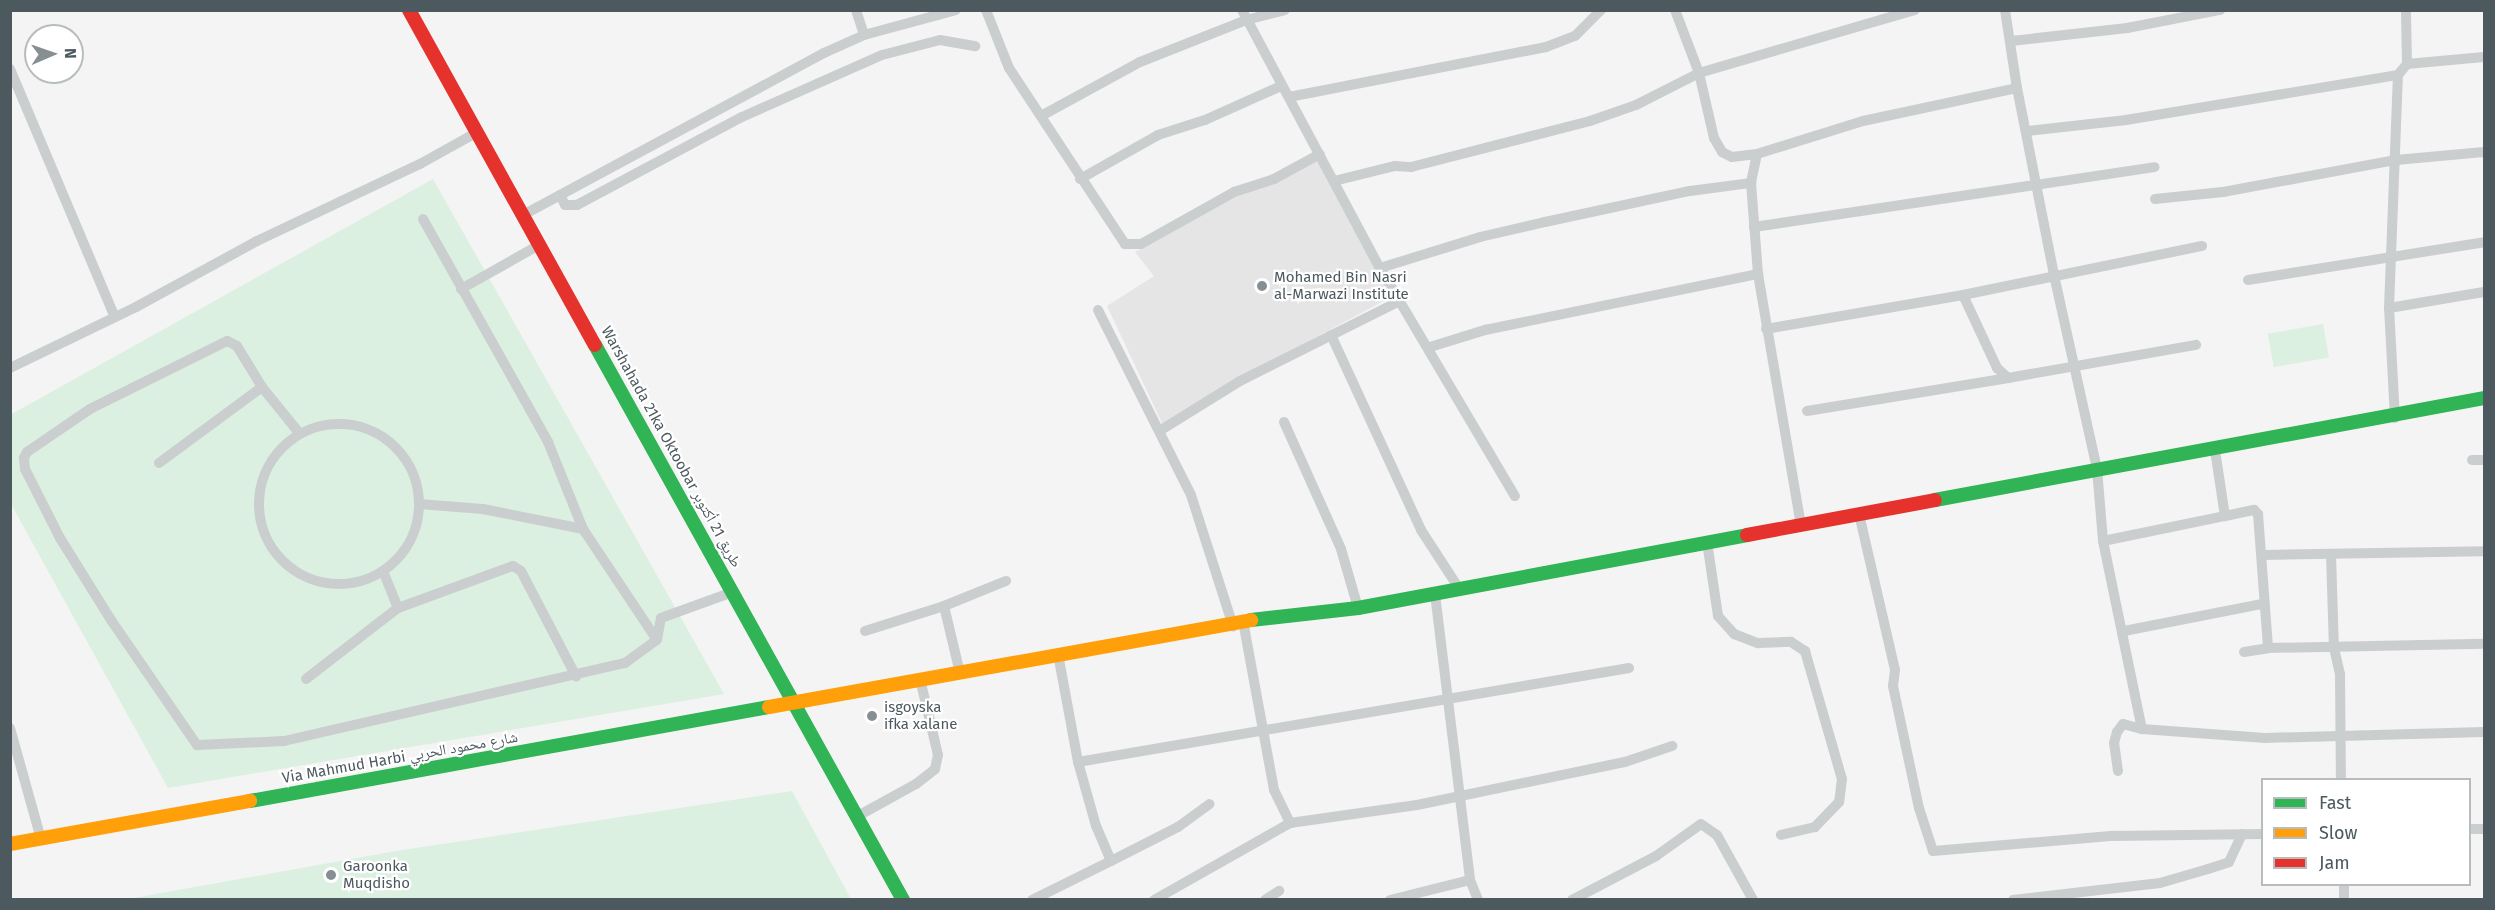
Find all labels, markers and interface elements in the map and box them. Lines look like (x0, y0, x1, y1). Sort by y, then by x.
north arrow (24, 24, 84, 84)
text: N (61, 48, 80, 59)
place label: Mohamed Bin Nasri al-Marwazi Institute (1274, 268, 1409, 303)
marker: Mohamed Bin Nasri al-Marwazi Institute (1255, 279, 1269, 293)
street label: Warshahada 21ka Oktoobar طريق 21 أكتوبر (597, 323, 745, 571)
place label: isgoyska ifka xalane (884, 698, 957, 733)
marker: isgoyska ifka xalane (865, 709, 879, 723)
street label: Via Mahmud Harbi شارع محمود الحربي (281, 728, 519, 788)
legend (2261, 778, 2471, 886)
text: Fast (2319, 792, 2351, 814)
text: Slow (2319, 822, 2357, 844)
text: Jam (2319, 852, 2350, 874)
place label: Garoonka Muqdisho (343, 857, 410, 892)
marker: Garoonka Muqdisho (324, 868, 338, 882)

